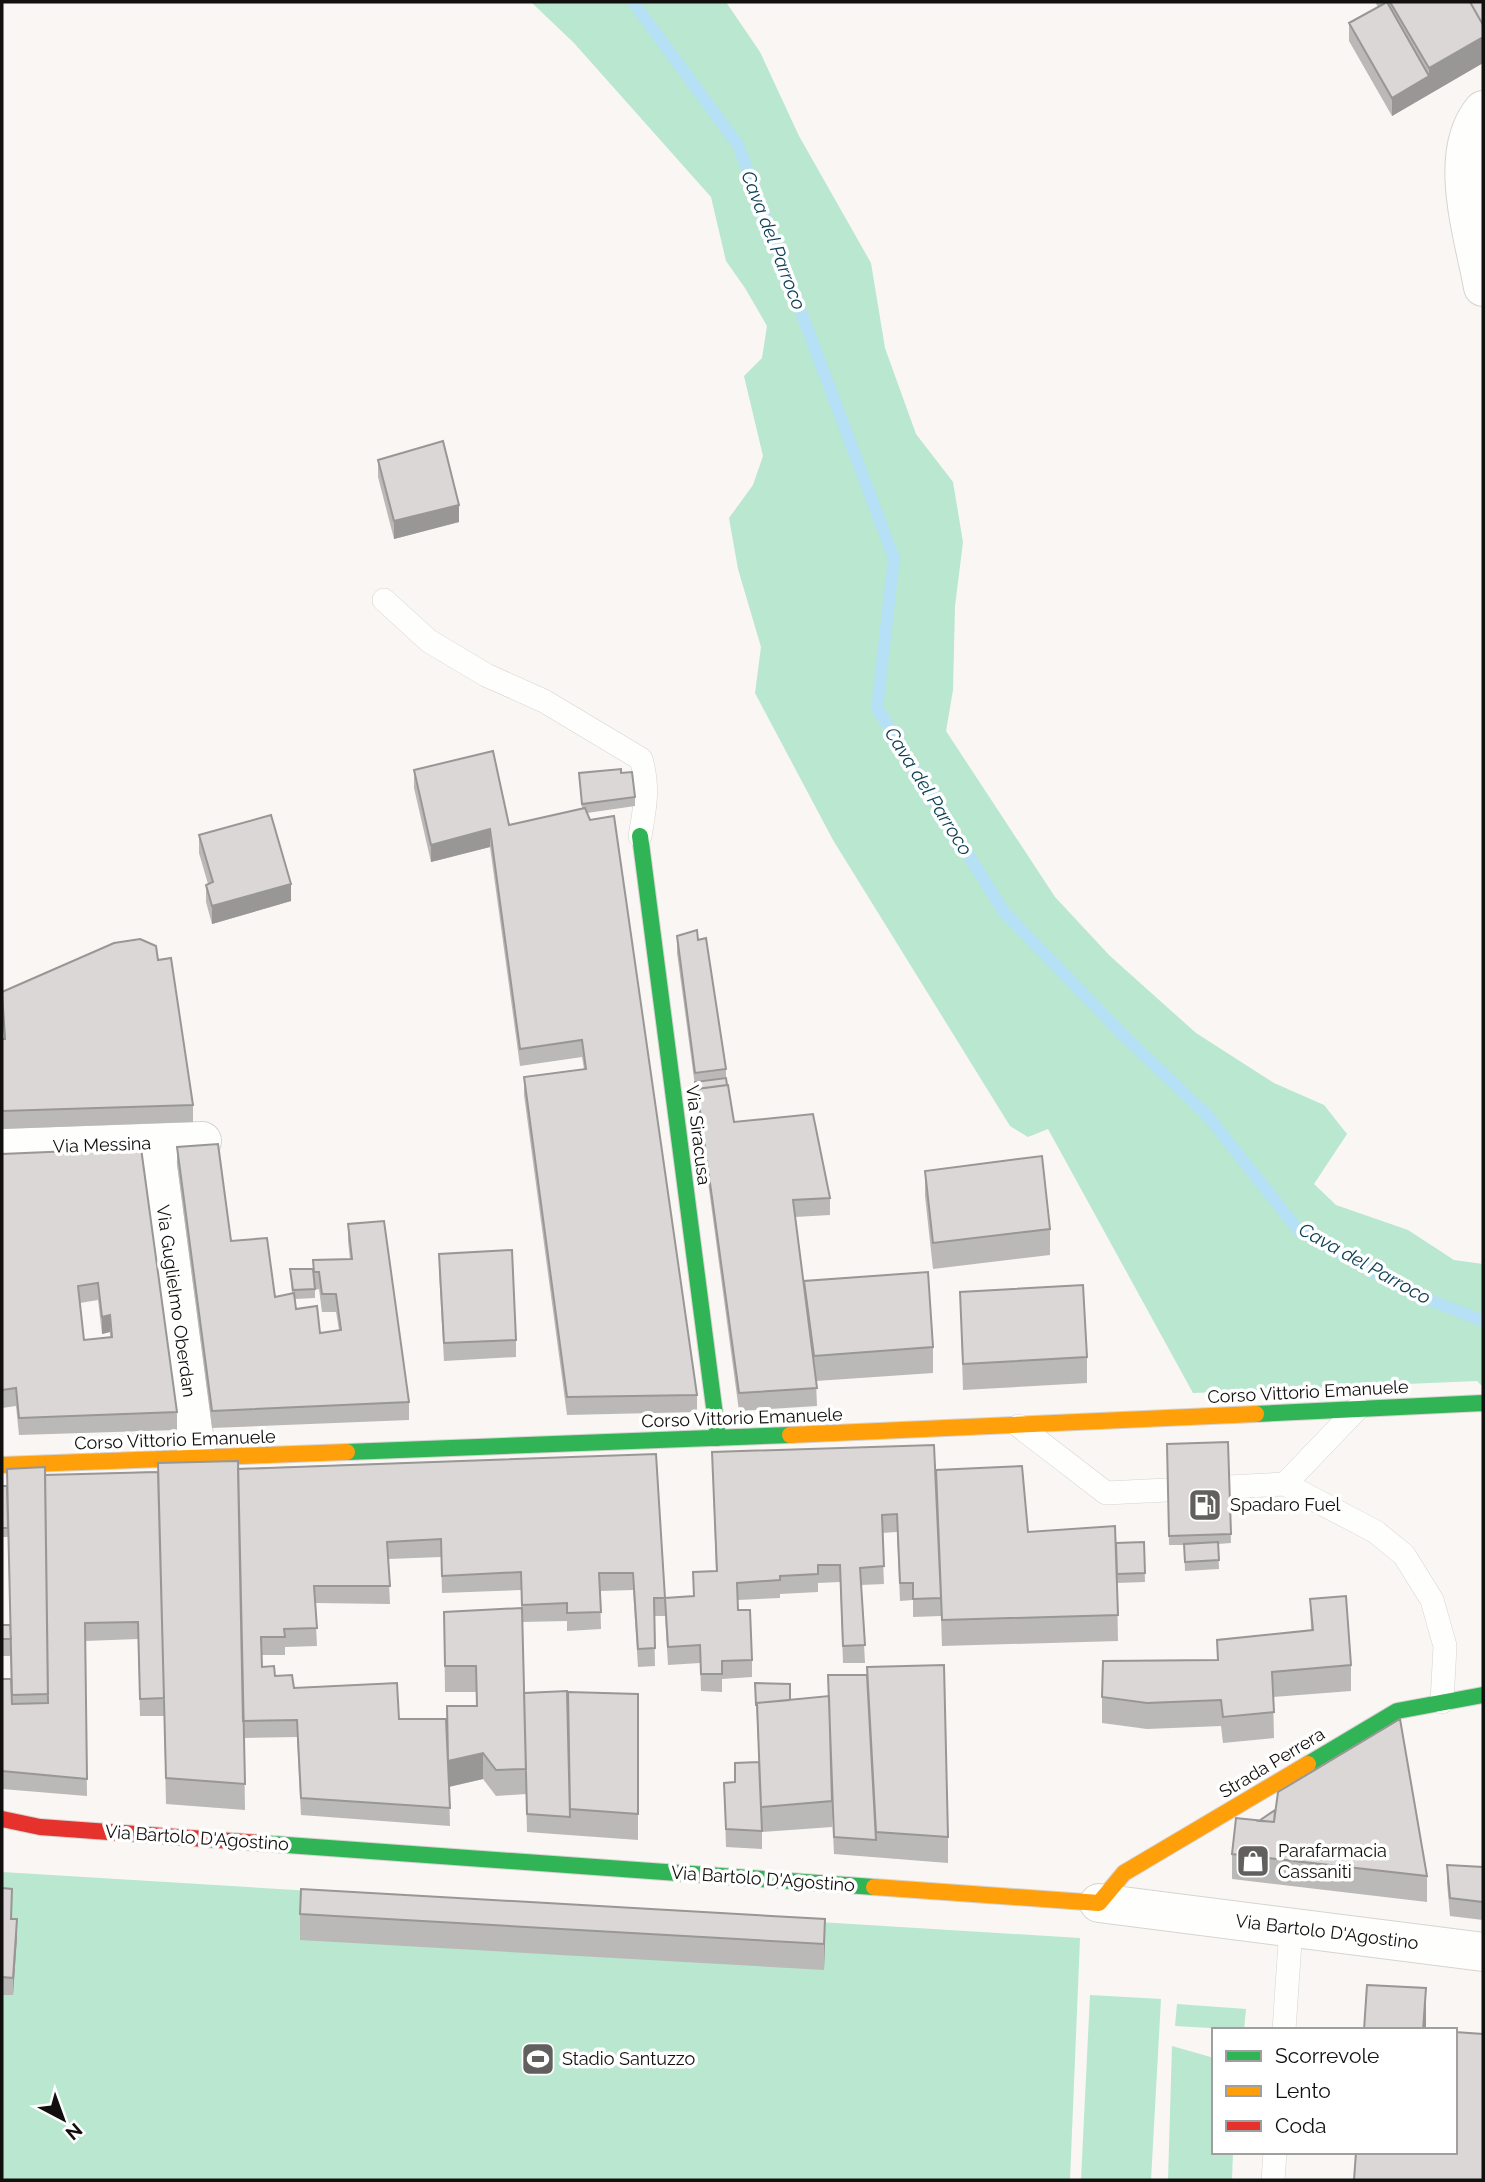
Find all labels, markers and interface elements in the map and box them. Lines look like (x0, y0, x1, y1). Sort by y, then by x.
water label: Cava del Parroco (737, 167, 811, 313)
water label: Cava del Parroco (881, 723, 977, 859)
street label: Via Siracusa (682, 1084, 715, 1186)
street label: Via Messina (52, 1132, 152, 1157)
street label: Via Guglielmo Oberdan (153, 1203, 200, 1399)
water label: Cava del Parroco (1295, 1218, 1435, 1308)
street label: Corso Vittorio Emanuele (1207, 1376, 1410, 1407)
street label: Corso Vittorio Emanuele (641, 1403, 843, 1432)
street label: Corso Vittorio Emanuele (74, 1425, 276, 1454)
fuel station icon: Spadaro Fuel (1186, 1486, 1224, 1524)
place label: Spadaro Fuel (1230, 1494, 1340, 1515)
street label: Strada Perrera (1215, 1723, 1328, 1802)
street label: Via Bartolo D'Agostino (104, 1821, 290, 1854)
place label: Parafarmacia Cassaniti (1278, 1840, 1387, 1882)
shop icon: Parafarmacia Cassaniti (1234, 1842, 1272, 1880)
street label: Via Bartolo D'Agostino (670, 1862, 856, 1895)
street label: Via Bartolo D'Agostino (1234, 1910, 1420, 1953)
legend (1212, 2028, 1457, 2154)
sports icon: Stadio Santuzzo (519, 2040, 557, 2078)
text: Scorrevole (1275, 2043, 1379, 2068)
place label: Stadio Santuzzo (562, 2048, 695, 2069)
text: Lento (1275, 2078, 1331, 2103)
north arrow (28, 2084, 98, 2154)
text: Coda (1275, 2113, 1326, 2138)
text: N (61, 2119, 87, 2145)

